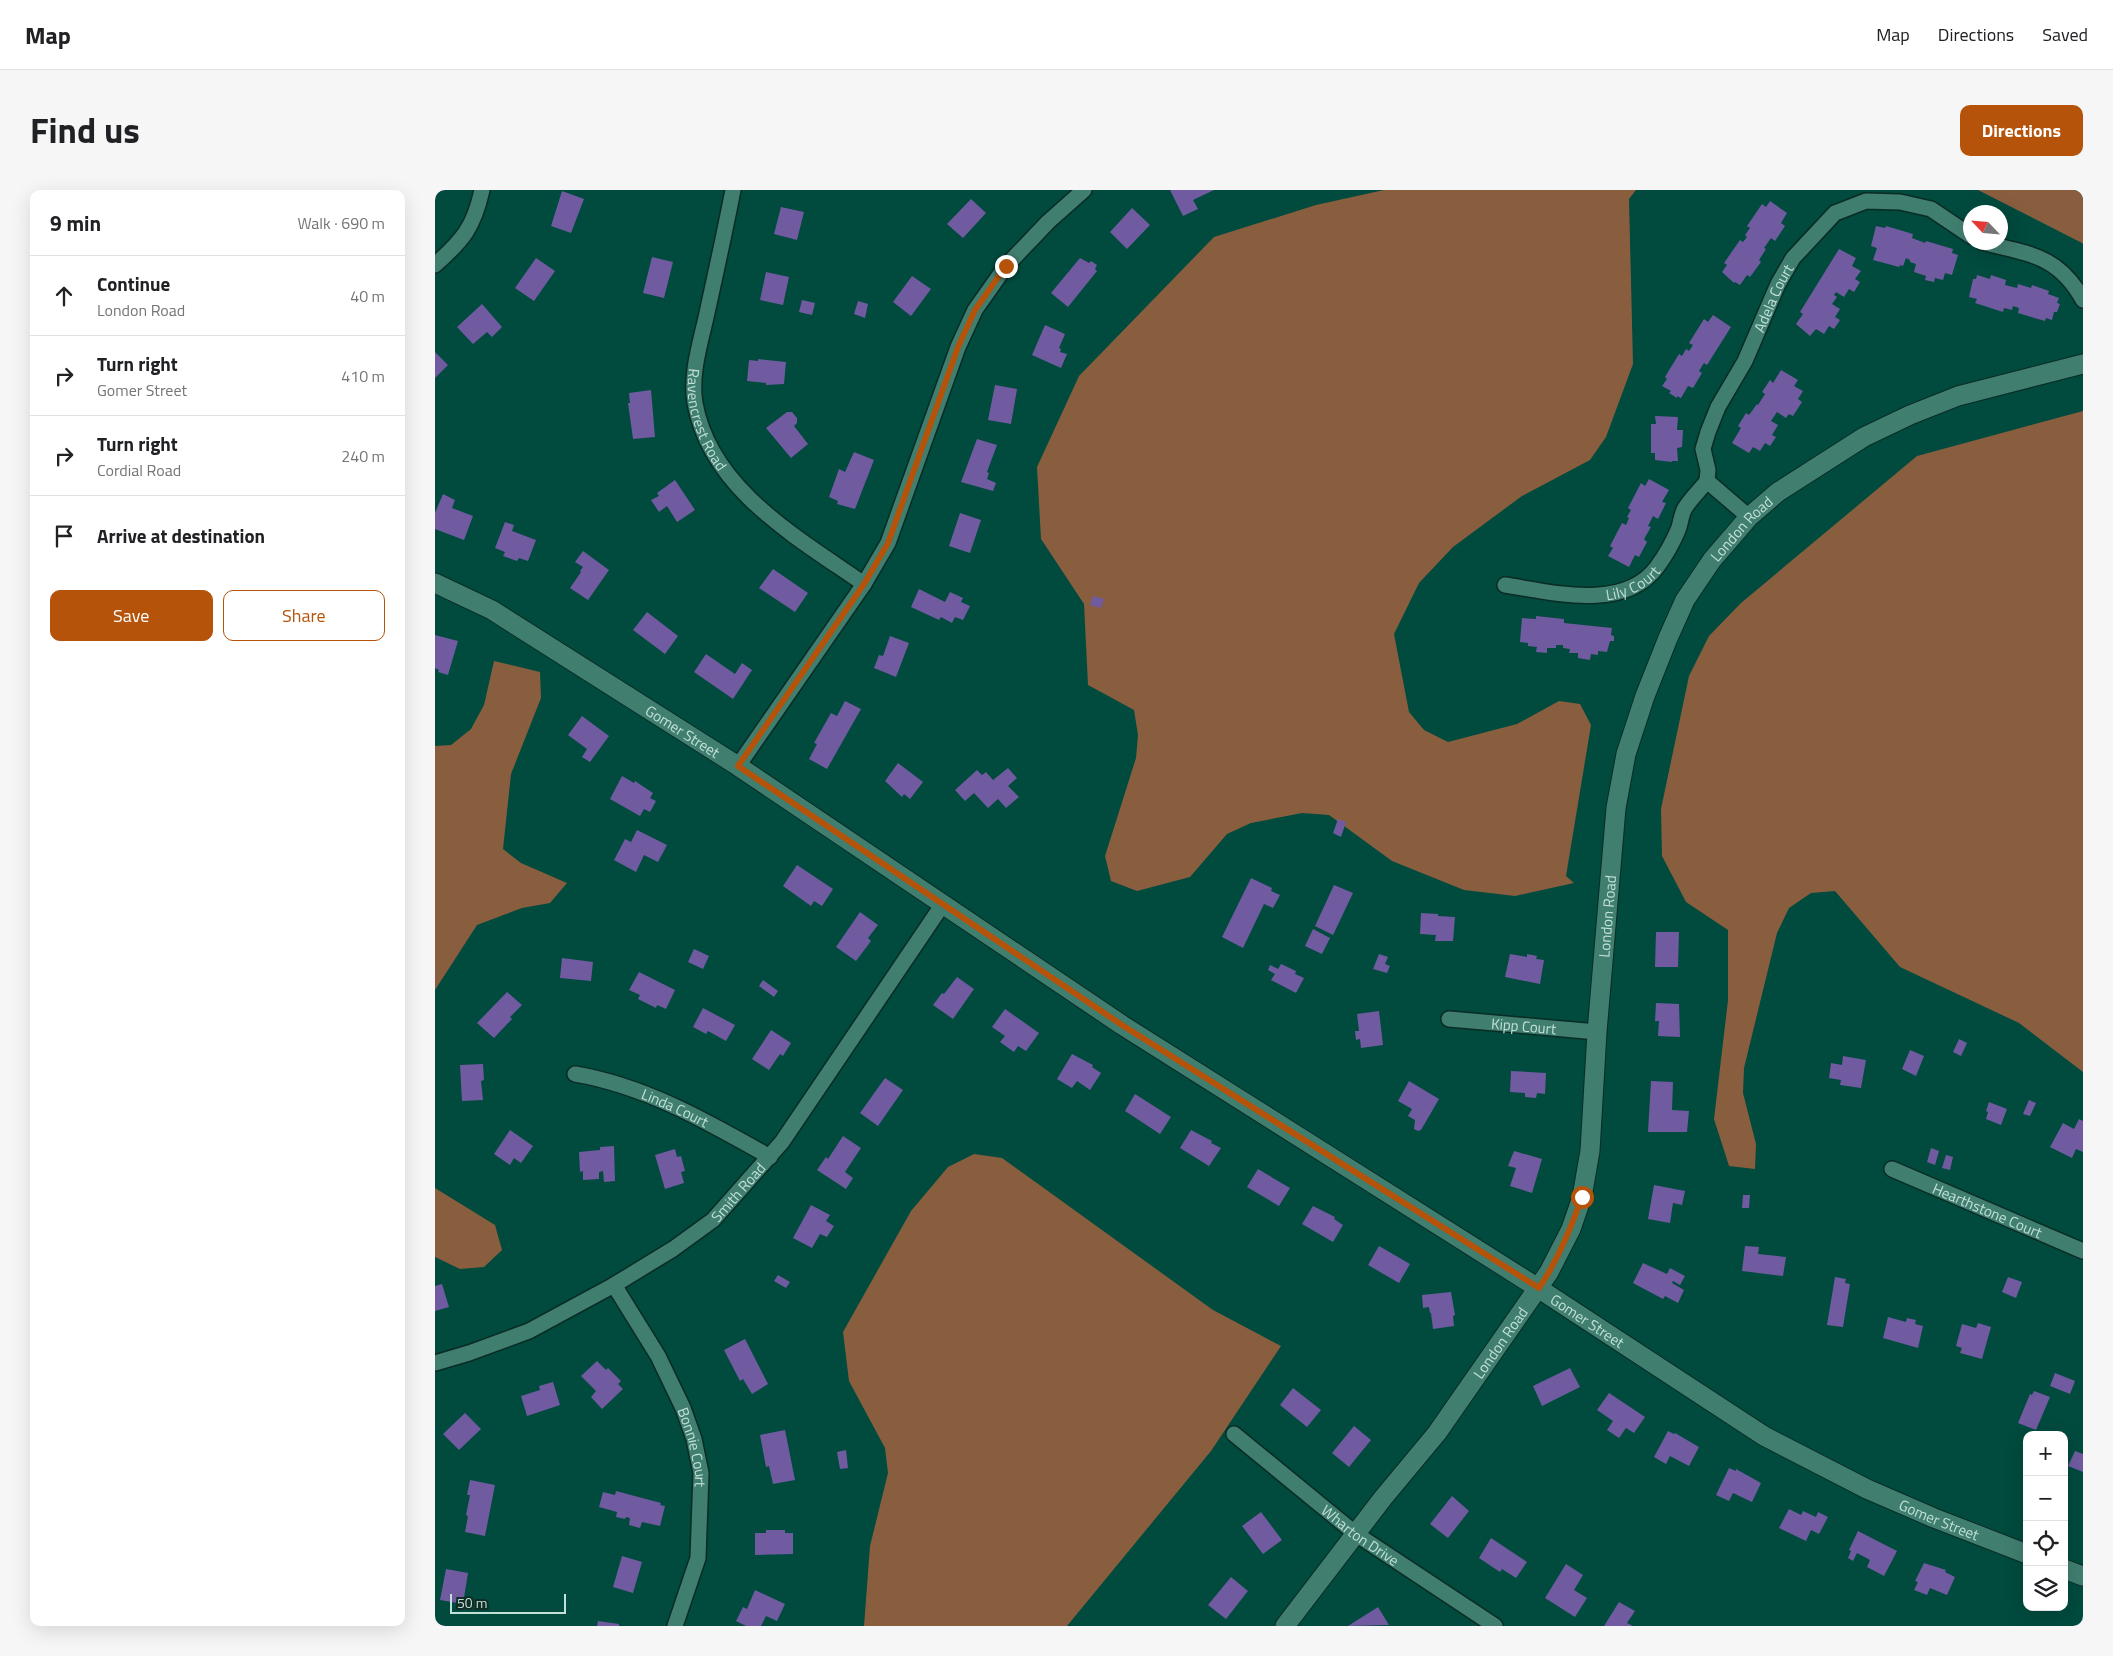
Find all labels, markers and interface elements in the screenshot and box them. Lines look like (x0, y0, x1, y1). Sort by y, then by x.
text: Map (25, 17, 71, 53)
text: Map (1876, 21, 1910, 48)
text: Directions (1938, 21, 2014, 48)
text: Saved (2042, 21, 2088, 48)
text: Find us (30, 103, 140, 157)
button: Directions (1960, 105, 2083, 156)
north arrow (1963, 205, 2008, 250)
text: 9 min (50, 207, 101, 239)
text: Walk · 690 m (297, 211, 385, 235)
route end (995, 255, 1018, 278)
street label: Adela Court (1747, 259, 1799, 336)
text: Continue (97, 269, 170, 298)
icon: ahead (50, 282, 78, 310)
text: 40 m (350, 284, 385, 308)
text: London Road (97, 298, 185, 322)
text: Turn right (97, 349, 178, 378)
icon: right (50, 362, 78, 390)
text: 410 m (341, 364, 385, 388)
street label: Ravencrest Road (682, 367, 733, 475)
text: Gomer Street (97, 378, 187, 402)
text: Turn right (97, 429, 178, 458)
icon: right (50, 442, 78, 470)
text: 240 m (341, 444, 385, 468)
text: Cordial Road (97, 458, 181, 482)
street label: London Road (1704, 490, 1778, 566)
text: Arrive at destination (97, 521, 265, 550)
icon: arrive (50, 522, 78, 550)
street label: Lily Court (1604, 560, 1666, 606)
button: Save (50, 590, 213, 641)
button: Share (223, 590, 385, 641)
street label: Gomer Street (641, 699, 725, 764)
street label: London Road (1592, 874, 1622, 959)
street label: Kipp Court (1490, 1011, 1558, 1040)
street label: Linda Court (638, 1082, 714, 1133)
street label: Smith Road (705, 1157, 771, 1227)
street label: Hearthstone Court (1929, 1176, 2047, 1244)
route start (1571, 1186, 1594, 1209)
street label: Gomer Street (1546, 1288, 1630, 1354)
street label: London Road (1467, 1302, 1533, 1383)
street label: Bonnie Court (672, 1404, 713, 1488)
map controls (2023, 1431, 2068, 1611)
button: + (2023, 1431, 2068, 1476)
button: − (2023, 1476, 2068, 1521)
street label: Gomer Street (1896, 1493, 1983, 1546)
street label: Wharton Drive (1317, 1499, 1404, 1571)
button: locate (2023, 1521, 2068, 1566)
button: layers (2023, 1566, 2068, 1611)
scale bar (450, 1591, 566, 1614)
text: 50 m (457, 1592, 487, 1613)

